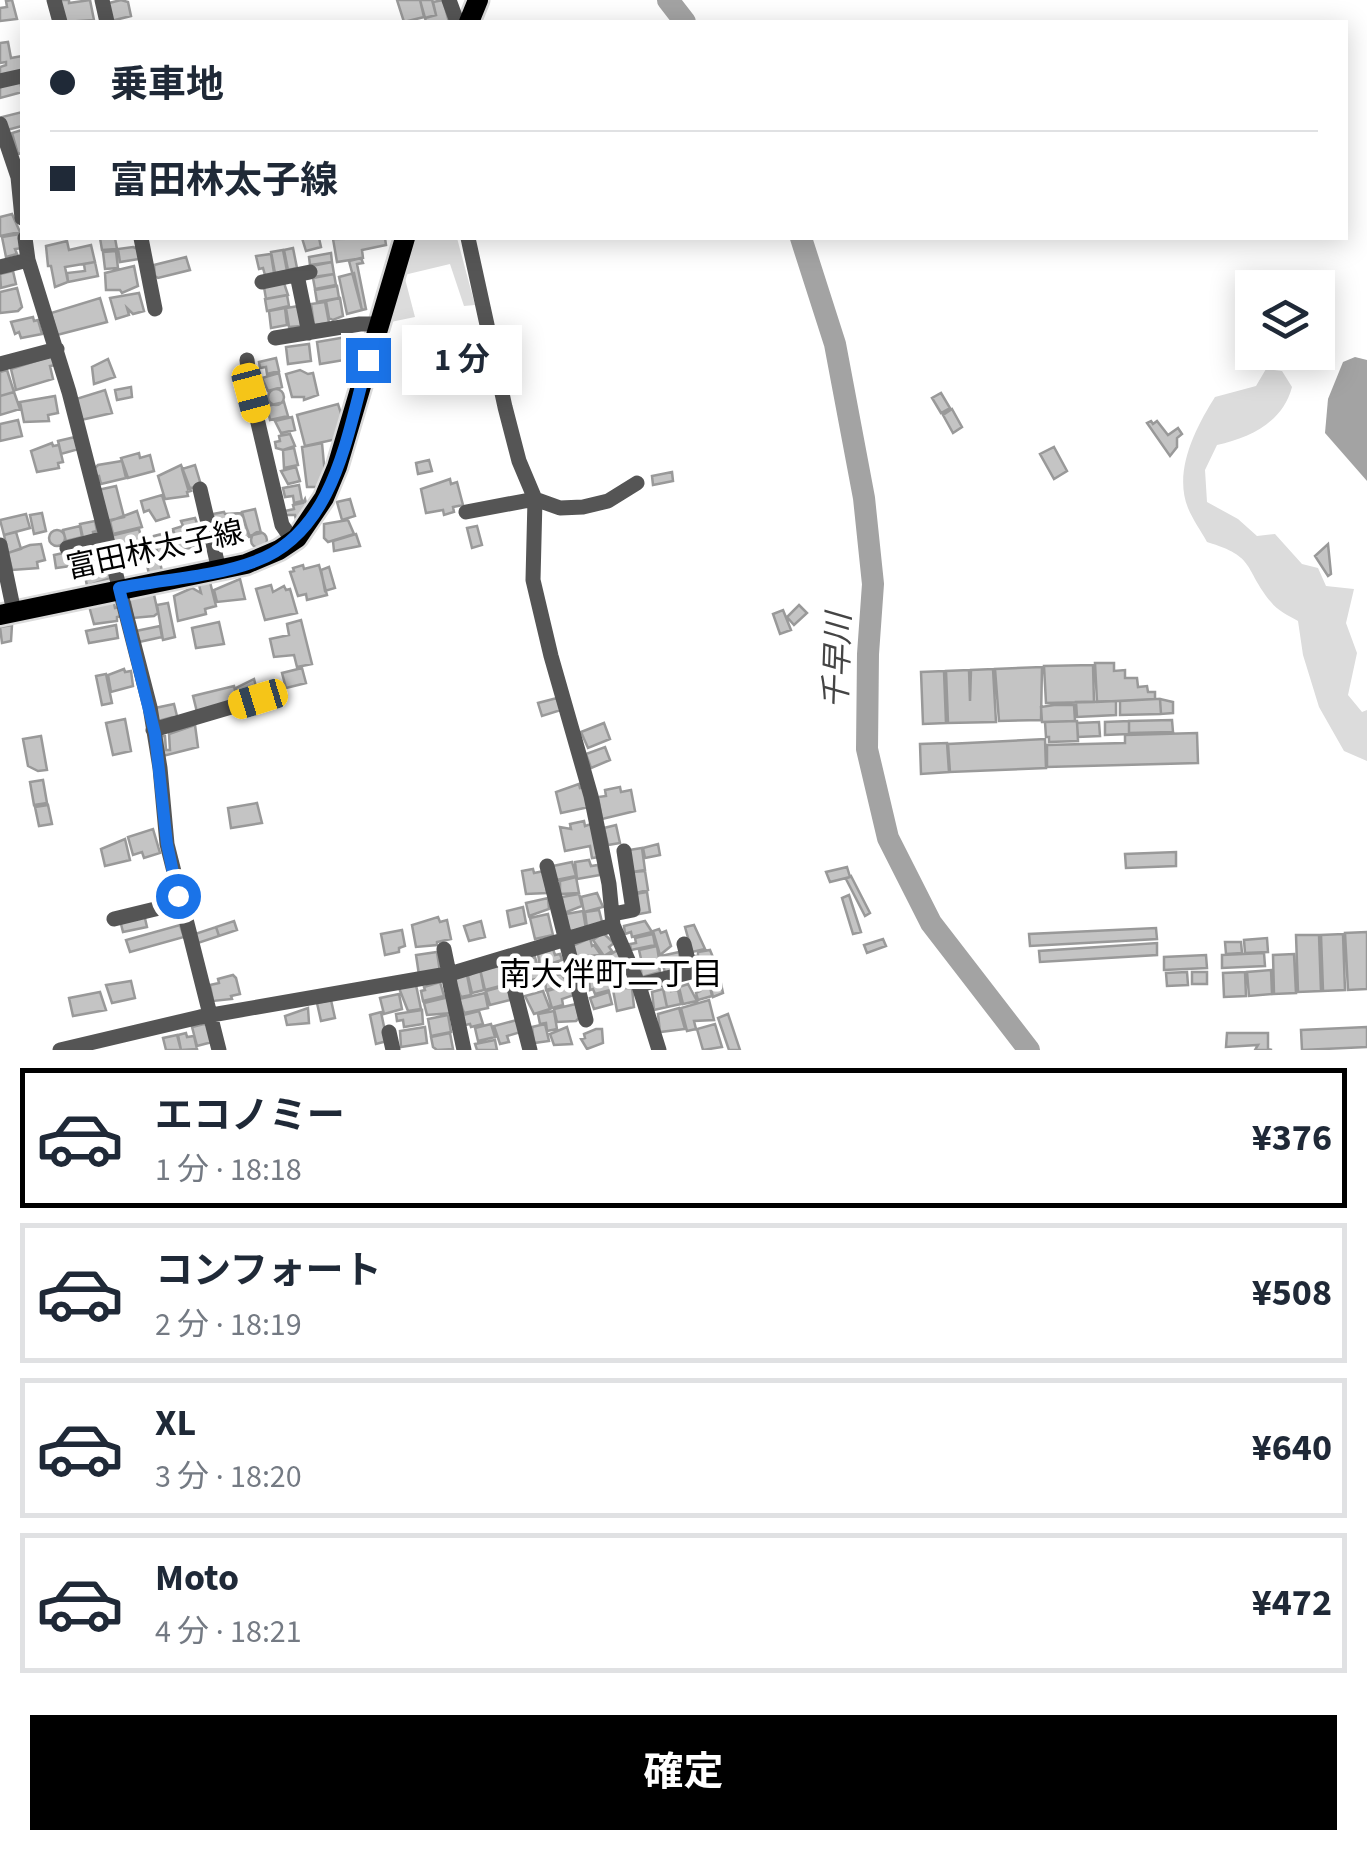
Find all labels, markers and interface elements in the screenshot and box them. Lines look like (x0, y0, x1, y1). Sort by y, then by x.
text: 乗車地 (110, 58, 224, 112)
text: 富田林太子線 (110, 154, 338, 208)
map controls (1235, 270, 1335, 370)
button: layers (1235, 270, 1335, 370)
callout: 1 分 (403, 325, 523, 395)
text: 1 分 (434, 337, 490, 383)
route end (346, 338, 391, 383)
car (229, 360, 273, 426)
street label: 富田林太子線 (62, 510, 248, 590)
water label: 千早川 (813, 609, 863, 710)
car (225, 676, 291, 722)
route start (156, 874, 201, 919)
district label: 南大伴町二丁目 (499, 952, 723, 998)
text: エコノミー (155, 1089, 345, 1143)
icon: car (35, 1093, 125, 1183)
text: ¥376 (1252, 1111, 1332, 1165)
text: 1 分 · 18:18 (155, 1147, 302, 1193)
text: コンフォート (155, 1244, 382, 1298)
icon: car (35, 1248, 125, 1338)
text: ¥508 (1252, 1266, 1332, 1320)
text: 2 分 · 18:19 (155, 1302, 302, 1348)
text: XL (155, 1396, 196, 1450)
icon: car (35, 1403, 125, 1493)
text: ¥640 (1252, 1421, 1332, 1475)
text: 3 分 · 18:20 (155, 1454, 302, 1500)
text: Moto (155, 1551, 239, 1605)
icon: car (35, 1558, 125, 1648)
text: ¥472 (1252, 1576, 1332, 1630)
text: 4 分 · 18:21 (155, 1609, 302, 1655)
button: 確定 (30, 1715, 1337, 1830)

